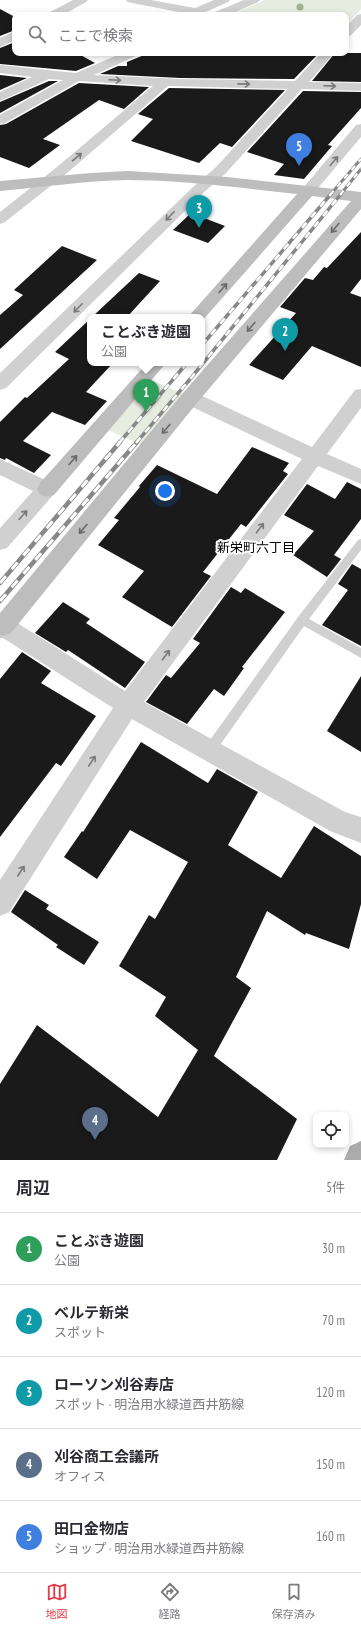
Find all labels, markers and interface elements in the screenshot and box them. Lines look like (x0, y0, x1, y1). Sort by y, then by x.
search box (12, 12, 349, 56)
icon: search (26, 23, 48, 45)
text: ここで検索 (58, 26, 133, 45)
one-way arrow (108, 76, 121, 83)
one-way arrow (237, 80, 250, 88)
one-way arrow (323, 83, 336, 90)
pin: 5 (286, 133, 312, 166)
one-way arrow (72, 152, 83, 161)
one-way arrow (329, 156, 338, 167)
pin: 3 (186, 195, 212, 228)
one-way arrow (165, 212, 175, 221)
one-way arrow (331, 223, 340, 234)
one-way arrow (218, 282, 227, 293)
one-way arrow (73, 303, 83, 313)
popup (87, 314, 205, 366)
pin: 2 (272, 318, 298, 351)
text: ことぶき遊園 (101, 322, 191, 341)
one-way arrow (246, 322, 255, 333)
text: 公園 (101, 343, 127, 360)
pin: 1 (133, 379, 159, 412)
one-way arrow (161, 423, 170, 434)
one-way arrow (68, 454, 77, 465)
your location (155, 481, 175, 501)
one-way arrow (19, 510, 28, 521)
one-way arrow (78, 523, 87, 534)
one-way arrow (256, 523, 264, 534)
district label: 新栄町六丁目 (217, 539, 295, 556)
one-way arrow (162, 649, 170, 660)
one-way arrow (88, 756, 96, 767)
one-way arrow (17, 865, 25, 876)
pin: 4 (82, 1107, 108, 1140)
map controls (313, 1112, 349, 1148)
button: locate (313, 1112, 349, 1148)
text: 周辺 (16, 1177, 50, 1199)
text: 5件 (326, 1179, 345, 1196)
text: ことぶき遊園 (54, 1231, 144, 1250)
text: 1 (26, 1240, 32, 1257)
text: 30 m (322, 1240, 345, 1257)
text: 公園 (54, 1252, 80, 1269)
text: ベルテ新栄 (54, 1303, 129, 1322)
text: 2 (26, 1312, 32, 1329)
text: 70 m (322, 1312, 345, 1329)
text: スポット (54, 1324, 106, 1341)
text: ローソン刈谷寿店 (54, 1375, 174, 1394)
text: 3 (26, 1384, 32, 1401)
text: 120 m (316, 1384, 345, 1401)
text: スポット · 明治用水緑道西井筋線 (54, 1396, 244, 1413)
text: 刈谷商工会議所 (54, 1447, 159, 1466)
text: 4 (26, 1456, 32, 1473)
text: 150 m (316, 1456, 345, 1473)
text: オフィス (54, 1468, 106, 1485)
text: 田口金物店 (54, 1519, 129, 1538)
text: 5 (26, 1528, 32, 1545)
text: 160 m (316, 1528, 345, 1545)
text: ショップ · 明治用水緑道西井筋線 (54, 1540, 244, 1557)
tab: 地図 (46, 1581, 68, 1621)
tab: 経路 (159, 1581, 181, 1621)
tab: 保存済み (272, 1581, 316, 1621)

